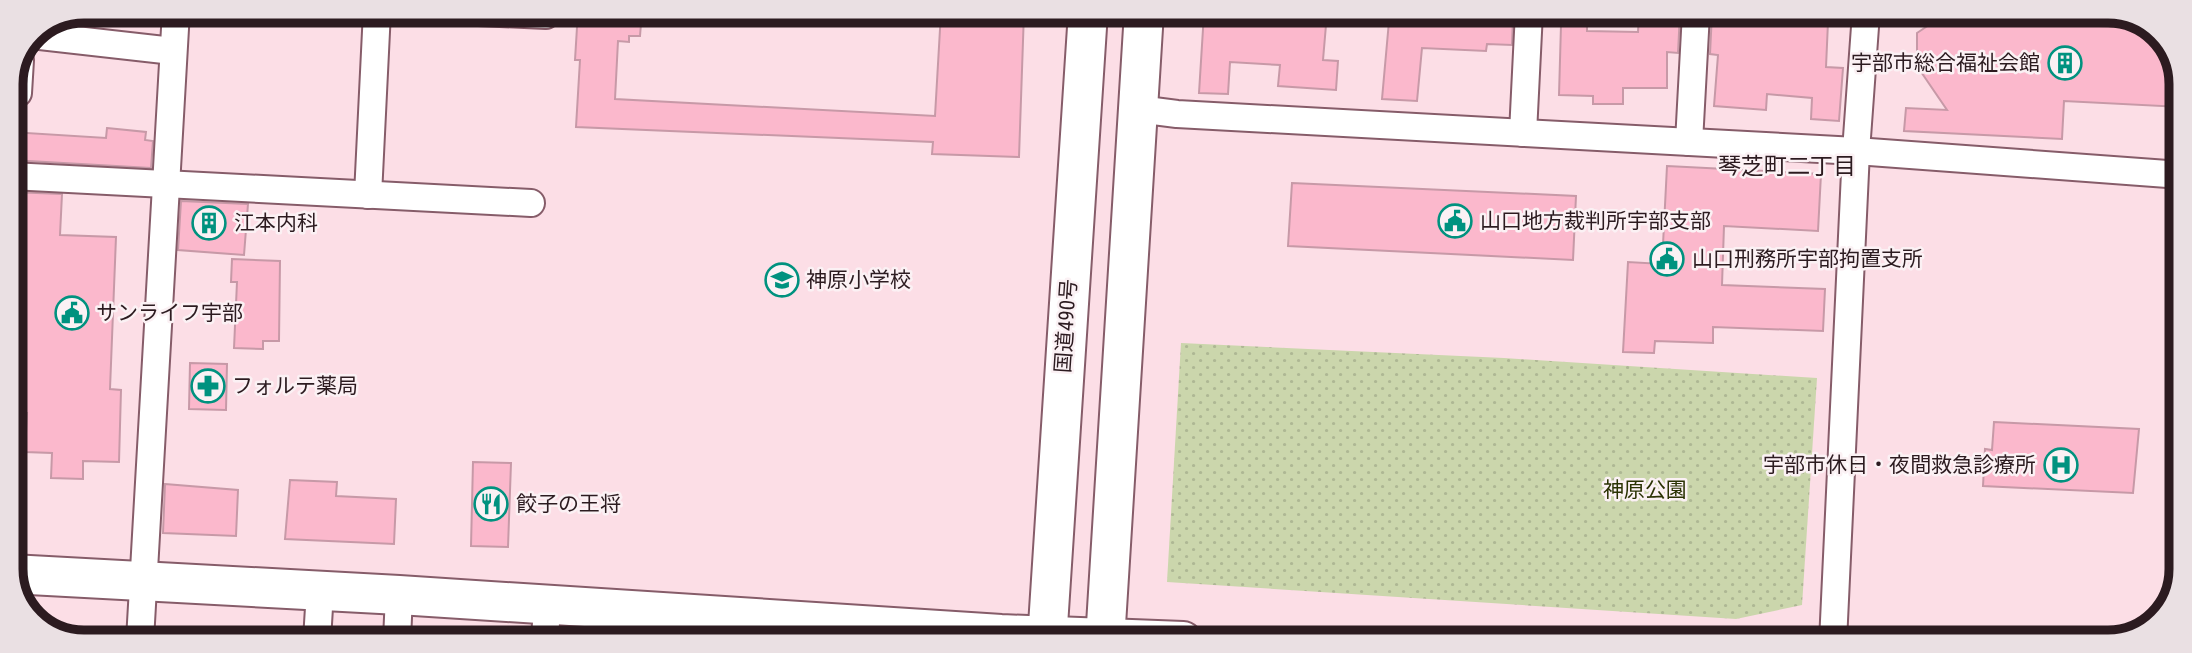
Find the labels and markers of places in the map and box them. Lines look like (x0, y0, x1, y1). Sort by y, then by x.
building icon: 宇部市総合福祉会館 (2046, 44, 2084, 82)
place label: 宇部市総合福祉会館 (1851, 51, 2040, 75)
public building icon: 山口地方裁判所宇部支部 (1436, 202, 1474, 240)
building icon: 江本内科 (190, 204, 228, 242)
place label: 山口地方裁判所宇部支部 (1480, 209, 1711, 233)
place label: 江本内科 (234, 211, 318, 235)
public building icon: 山口刑務所宇部拘置支所 (1648, 240, 1686, 278)
place label: 山口刑務所宇部拘置支所 (1692, 247, 1923, 271)
school or university icon: 神原小学校 (763, 261, 801, 299)
place label: 神原小学校 (806, 268, 911, 292)
public building icon: サンライフ宇部 (53, 294, 91, 332)
place label: サンライフ宇部 (96, 301, 243, 325)
pharmacy icon: フォルテ薬局 (189, 367, 227, 405)
place label: フォルテ薬局 (232, 374, 358, 398)
hospital icon: 宇部市休日・夜間救急診療所 (2042, 446, 2080, 484)
place label: 宇部市休日・夜間救急診療所 (1763, 453, 2036, 477)
restaurant icon: 餃子の王将 (472, 485, 510, 523)
place label: 餃子の王将 (516, 492, 621, 516)

